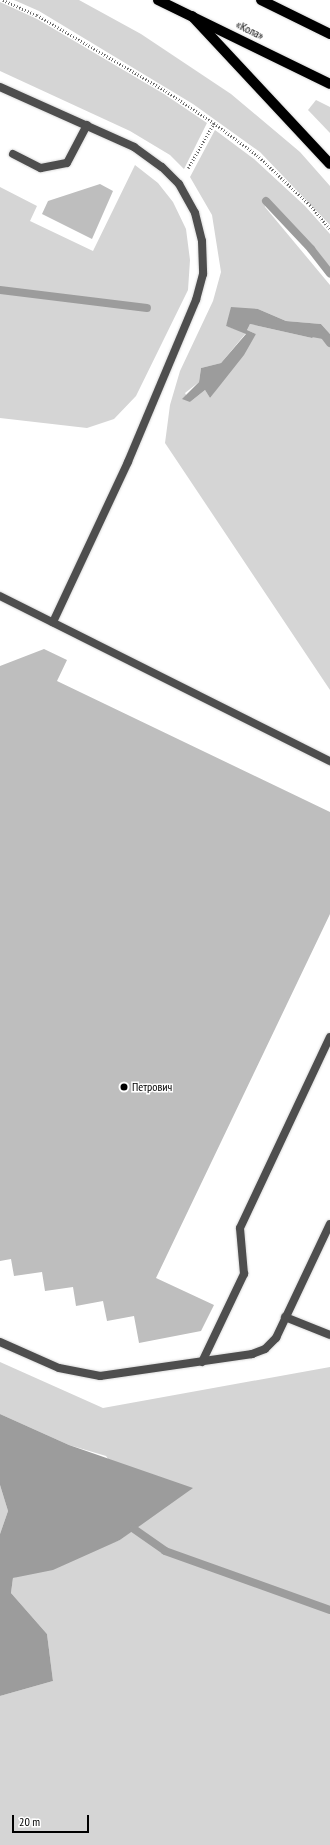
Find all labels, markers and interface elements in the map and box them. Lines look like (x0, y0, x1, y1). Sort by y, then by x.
street label: «Кола» (234, 17, 266, 43)
place label: Петрович (132, 1080, 172, 1094)
marker: Петрович (119, 1082, 129, 1092)
scale bar (14, 1807, 91, 1833)
text: 20 m (19, 1814, 40, 1829)

